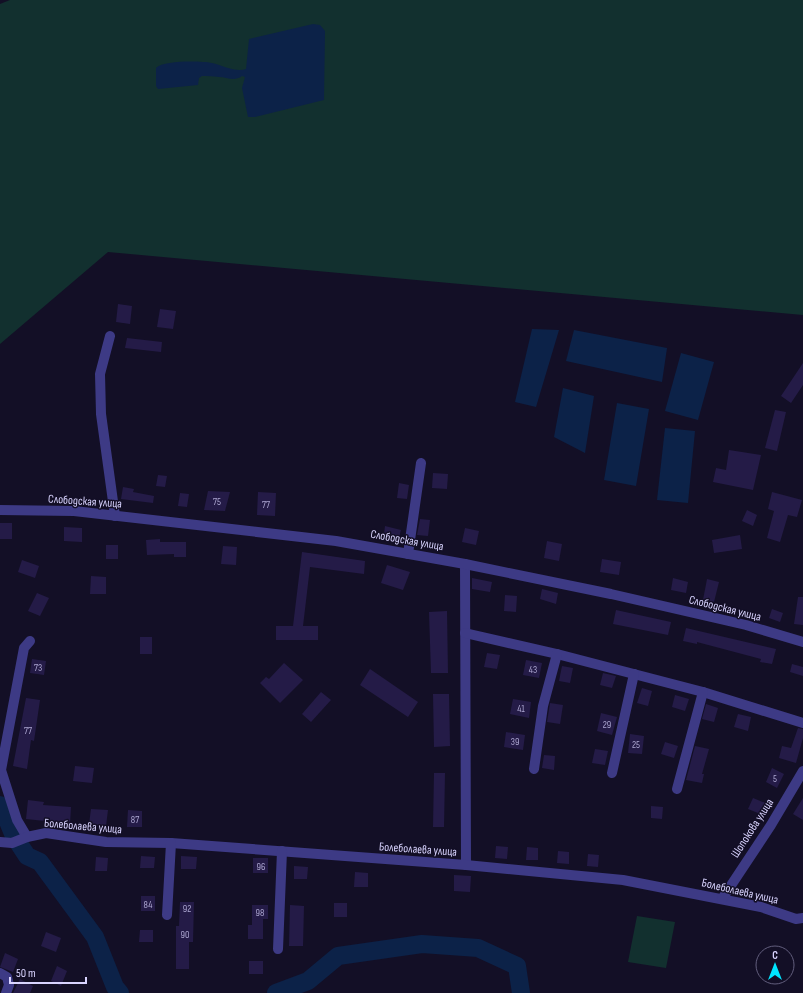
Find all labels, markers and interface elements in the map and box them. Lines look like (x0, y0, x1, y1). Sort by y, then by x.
street label: Слободская улица (48, 491, 123, 512)
house number: 75 (213, 496, 221, 508)
house number: 77 (262, 499, 270, 511)
street label: Слободская улица (369, 527, 445, 554)
street label: Слободская улица (687, 592, 763, 625)
house number: 73 (34, 662, 42, 674)
house number: 43 (529, 664, 537, 676)
house number: 41 (517, 703, 525, 715)
house number: 29 (603, 719, 611, 731)
house number: 77 (24, 725, 32, 737)
house number: 39 (511, 736, 519, 748)
house number: 25 (632, 739, 640, 751)
house number: 5 (773, 773, 777, 785)
street label: Шопокова улица (728, 796, 777, 861)
house number: 87 (131, 814, 139, 826)
street label: Болеболаева улица (43, 816, 123, 837)
street label: Болеболаева улица (379, 839, 458, 860)
house number: 96 (257, 861, 265, 873)
street label: Болеболаева улица (700, 875, 780, 908)
house number: 84 (144, 899, 152, 911)
house number: 92 (183, 903, 191, 915)
house number: 98 (256, 907, 264, 919)
house number: 90 (181, 929, 189, 941)
north arrow (755, 945, 795, 985)
text: С (772, 949, 778, 962)
scale bar (10, 959, 86, 985)
text: 50 m (16, 966, 36, 981)

